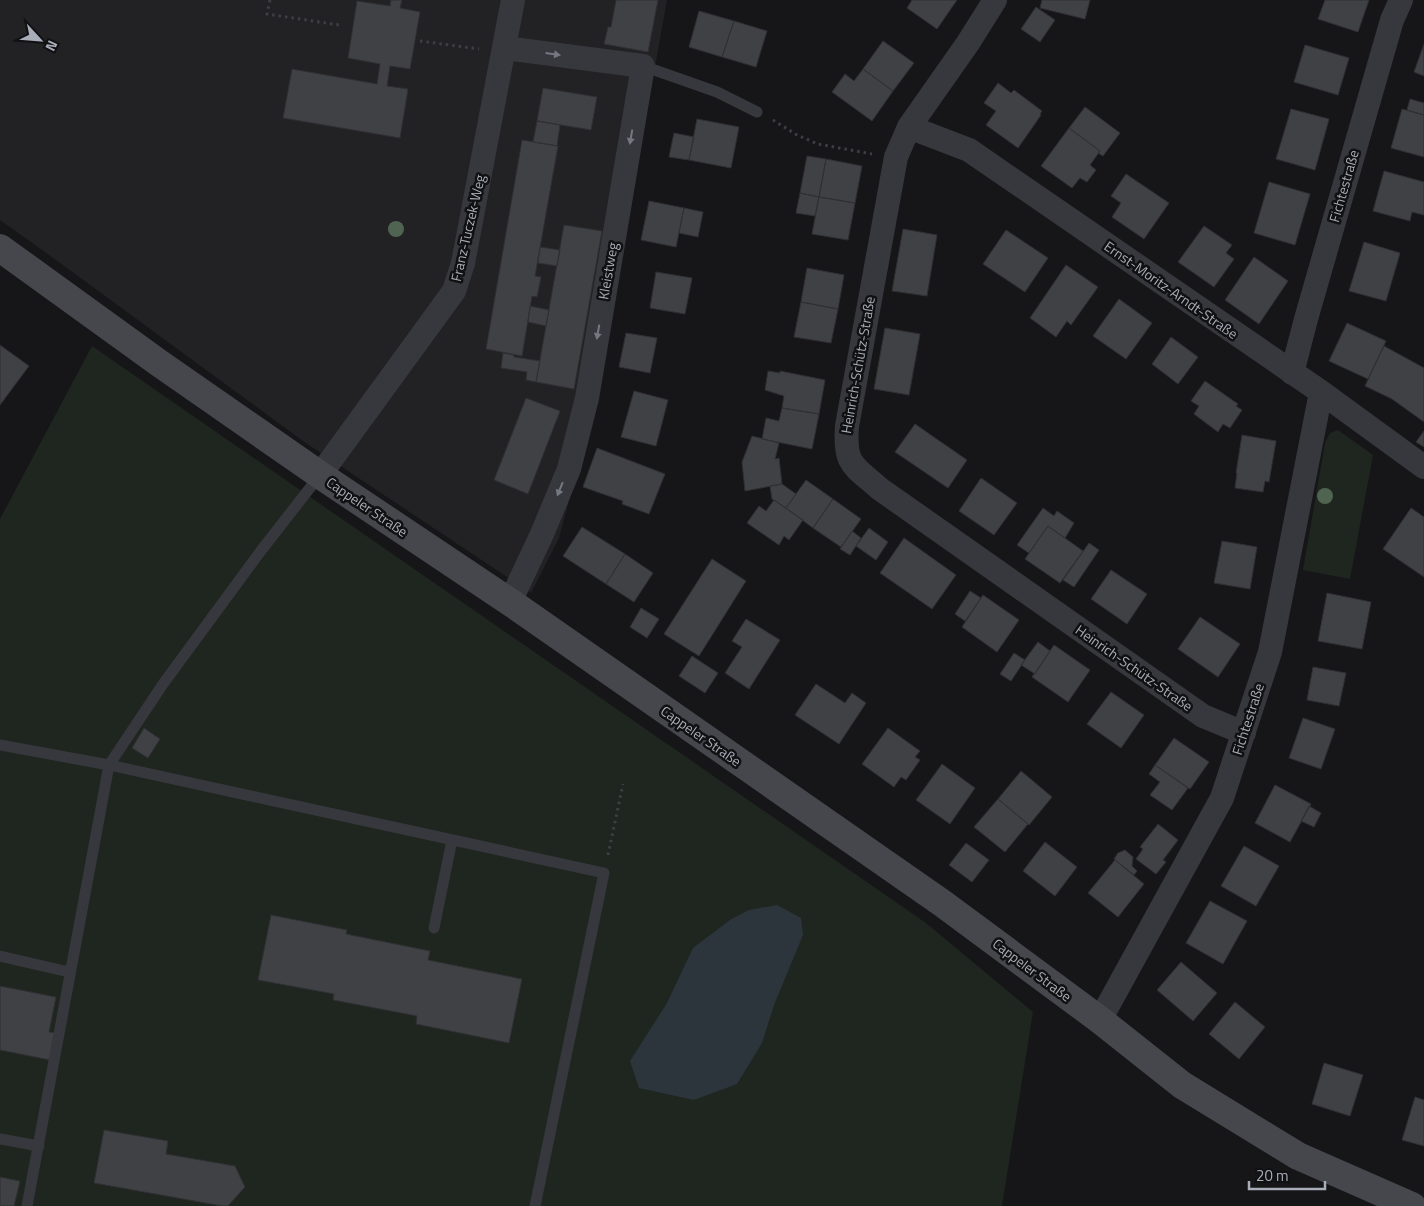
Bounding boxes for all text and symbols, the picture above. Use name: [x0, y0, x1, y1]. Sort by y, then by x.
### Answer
north arrow: [15, 15, 65, 65]
text: N: [41, 37, 64, 55]
one-way arrow: [545, 50, 561, 58]
one-way arrow: [627, 129, 635, 145]
street label: Fichtestraße: [1323, 147, 1364, 225]
street label: Franz-Tuczek-Weg: [445, 172, 490, 283]
street label: Ernst-Moritz-Arndt-Straße: [1100, 235, 1242, 344]
street label: Kleistweg: [592, 241, 623, 301]
street label: Heinrich-Schütz-Straße: [835, 295, 880, 435]
one-way arrow: [594, 324, 602, 340]
street label: Cappeler Straße: [322, 472, 412, 542]
one-way arrow: [556, 482, 564, 496]
street label: Heinrich-Schütz-Straße: [1071, 619, 1197, 716]
street label: Fichtestraße: [1226, 680, 1269, 757]
street label: Cappeler Straße: [657, 700, 746, 771]
street label: Cappeler Straße: [988, 933, 1076, 1006]
scale bar: [1249, 1158, 1325, 1190]
text: 20 m: [1256, 1164, 1289, 1187]

